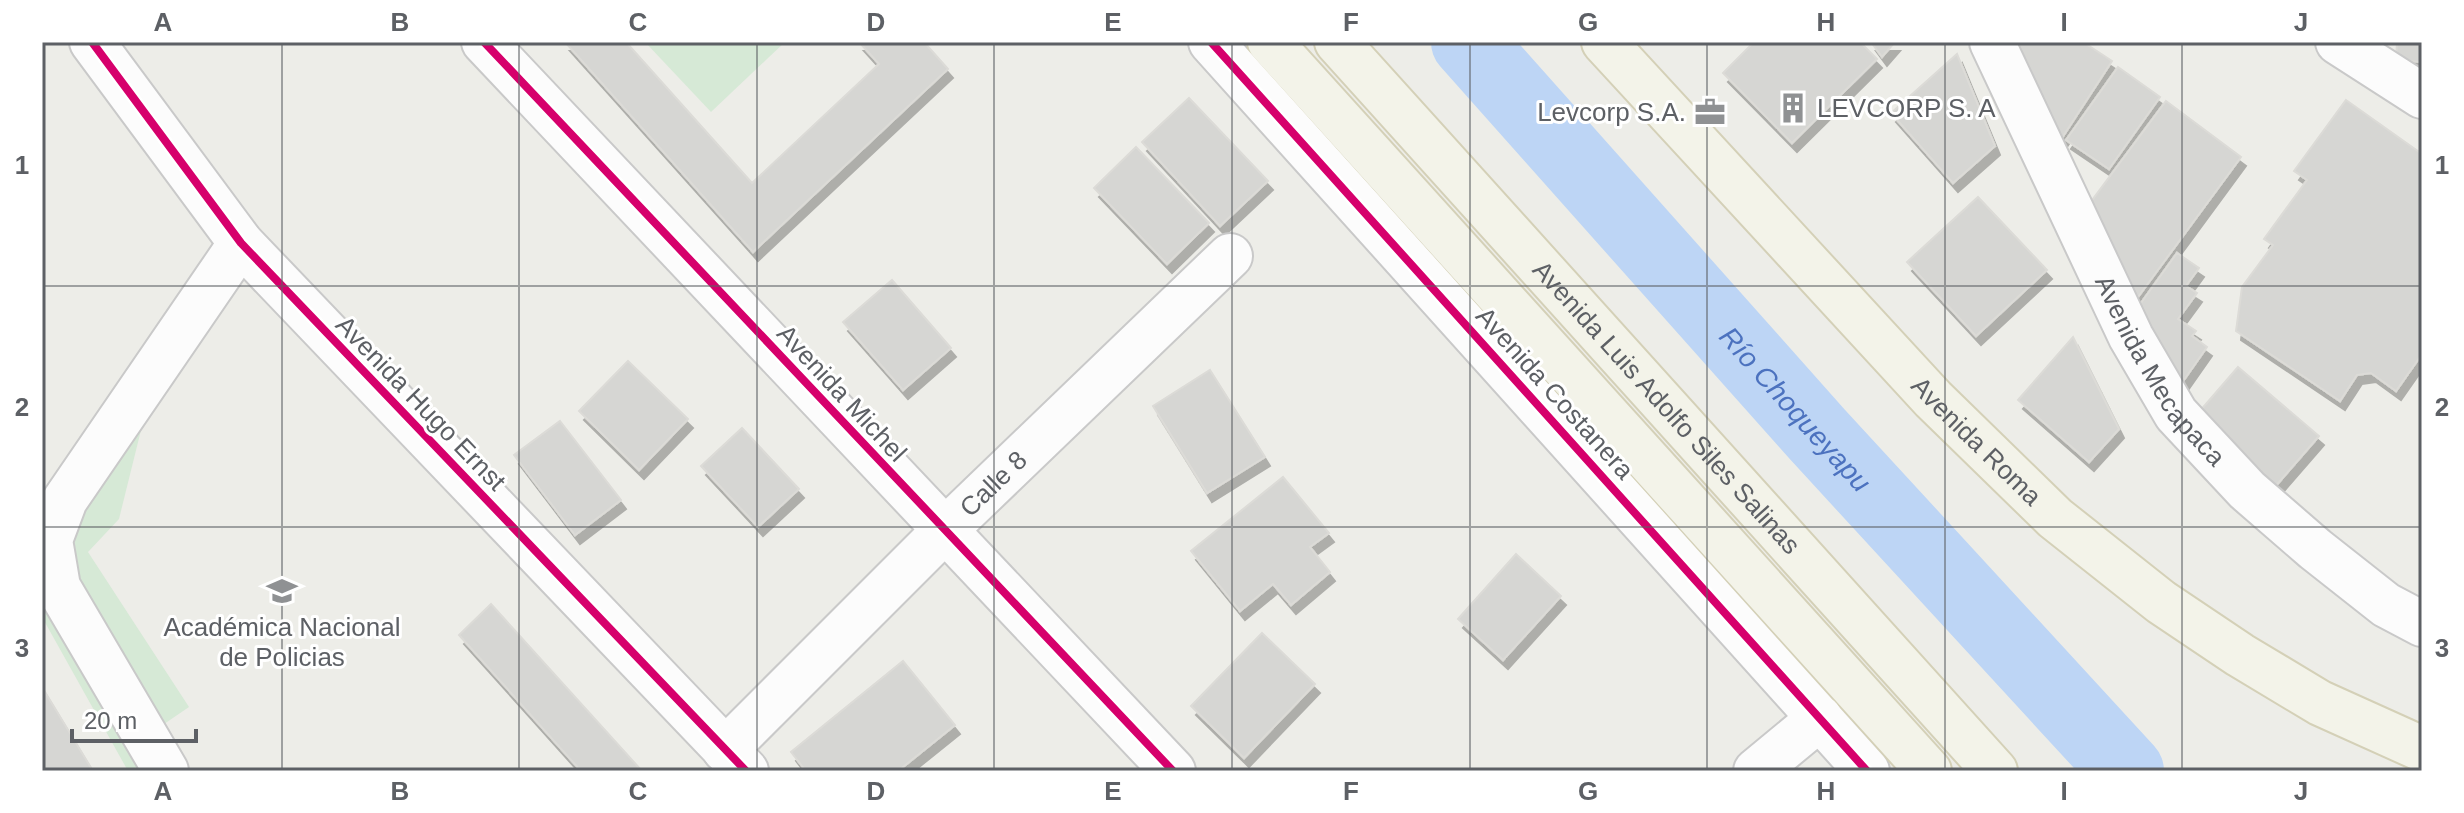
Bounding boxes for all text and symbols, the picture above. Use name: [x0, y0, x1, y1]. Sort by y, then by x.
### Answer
text: A: [154, 7, 173, 37]
text: B: [391, 7, 409, 37]
text: C: [629, 7, 648, 37]
text: D: [867, 7, 885, 37]
text: E: [1104, 7, 1122, 37]
text: F: [1343, 7, 1359, 37]
text: G: [1578, 7, 1598, 37]
text: H: [1817, 7, 1835, 37]
text: I: [2060, 7, 2068, 37]
text: J: [2294, 7, 2308, 37]
building icon: LEVCORP S. A: [1776, 91, 1810, 125]
place label: LEVCORP S. A: [1817, 93, 1996, 123]
office icon: Levcorp S.A.: [1693, 95, 1727, 129]
place label: Levcorp S.A.: [1537, 97, 1686, 127]
text: 1: [15, 150, 29, 180]
text: 1: [2435, 150, 2449, 180]
street label: Avenida Luis Adolfo Siles Salinas: [1527, 255, 1807, 560]
street label: Avenida Mecapaca: [2089, 270, 2232, 472]
street label: Avenida Costanera: [1470, 301, 1640, 485]
street label: Avenida Hugo Ernst: [330, 310, 512, 497]
street label: Avenida Michel: [771, 318, 913, 468]
water label: Río Choqueyapu: [1714, 321, 1878, 498]
street label: Avenida Roma: [1905, 371, 2048, 512]
text: 2: [15, 392, 29, 422]
text: 2: [2435, 392, 2449, 422]
street label: Calle 8: [954, 445, 1033, 523]
school or university icon: Académica Nacional de Policias: [265, 574, 299, 608]
place label: Académica Nacional de Policias: [163, 612, 401, 672]
text: 3: [15, 633, 29, 663]
text: 3: [2435, 633, 2449, 663]
scale bar: [72, 693, 196, 743]
text: 20 m: [84, 707, 137, 734]
text: A: [154, 776, 173, 806]
text: B: [391, 776, 409, 806]
text: C: [629, 776, 648, 806]
text: D: [867, 776, 885, 806]
text: E: [1104, 776, 1122, 806]
text: F: [1343, 776, 1359, 806]
text: G: [1578, 776, 1598, 806]
text: H: [1817, 776, 1835, 806]
text: I: [2060, 776, 2068, 806]
text: J: [2294, 776, 2308, 806]

